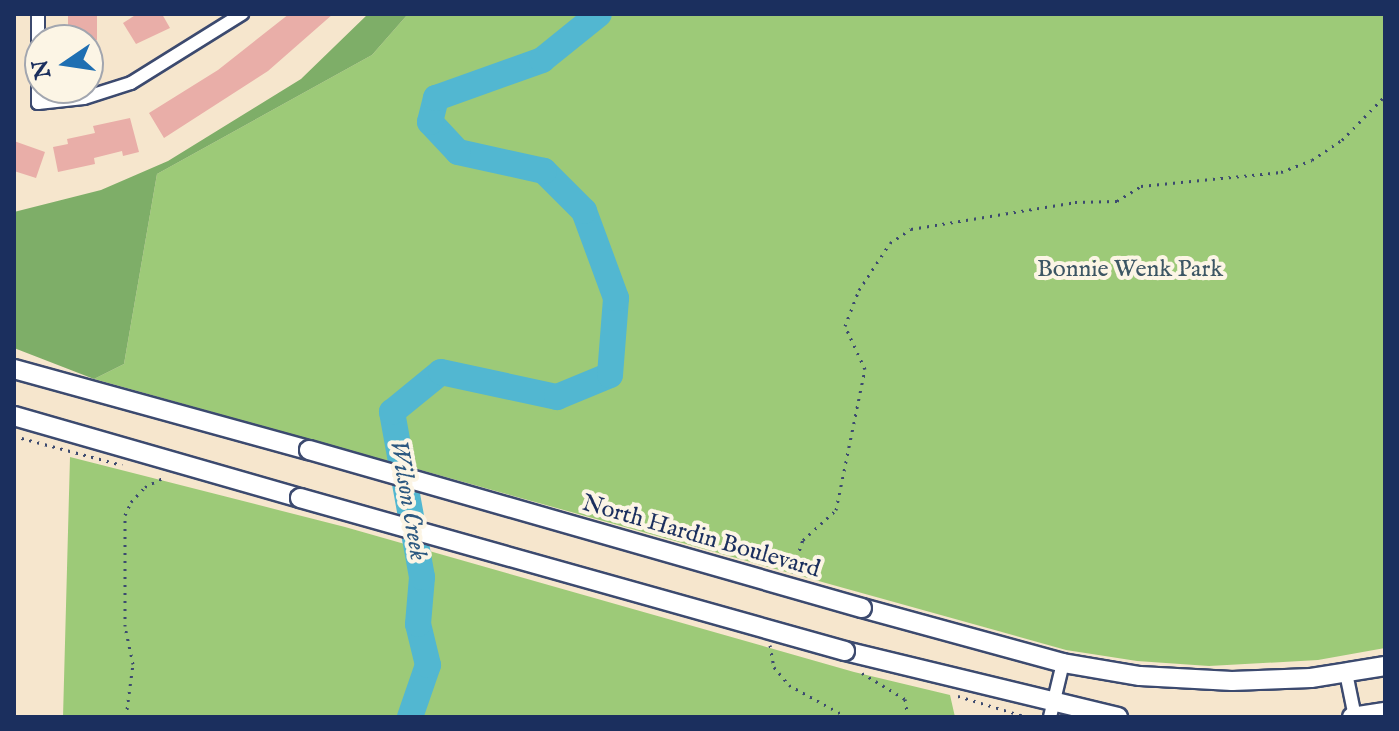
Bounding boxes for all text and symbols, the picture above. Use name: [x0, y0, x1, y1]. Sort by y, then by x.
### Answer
north arrow: [24, 24, 104, 104]
text: N: [27, 57, 58, 81]
park label: Bonnie Wenk Park: [1037, 256, 1223, 284]
water label: Wilson Creek: [382, 437, 434, 563]
street label: North Hardin Boulevard: [579, 489, 823, 585]

